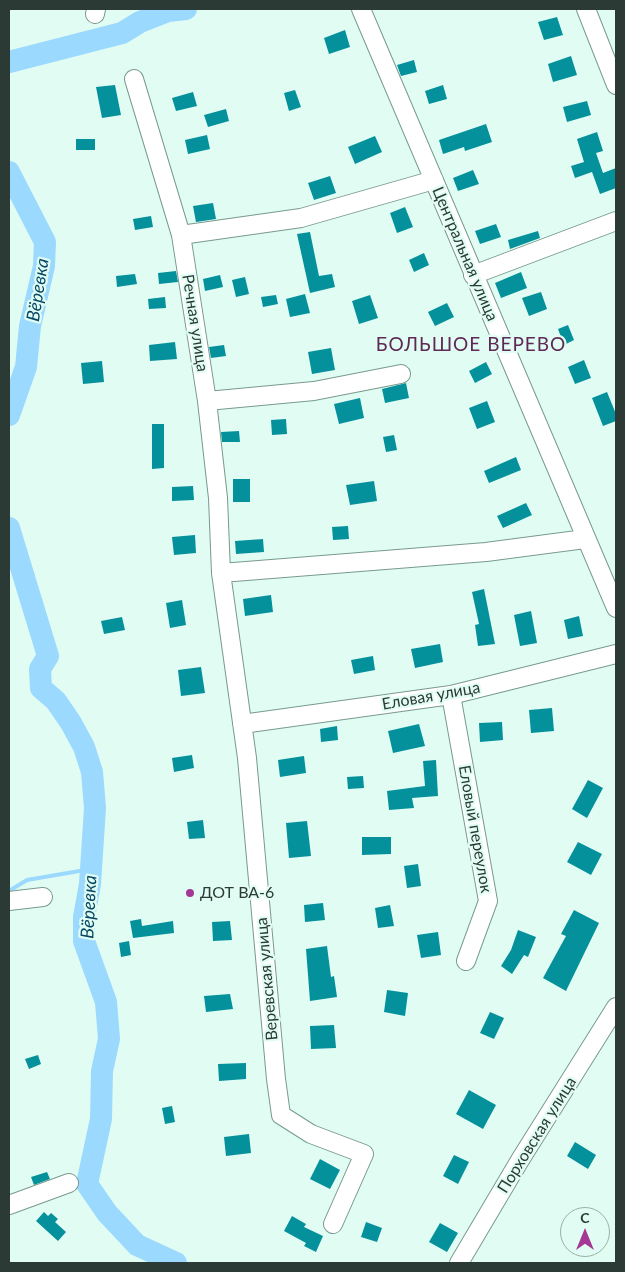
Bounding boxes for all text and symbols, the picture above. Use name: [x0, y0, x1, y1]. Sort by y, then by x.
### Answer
street label: Центральная улица: [428, 184, 502, 324]
water label: Вёревка: [22, 257, 54, 323]
street label: Речная улица: [178, 273, 212, 373]
district label: БОЛЬШОЕ ВЕРЕВО: [374, 334, 568, 356]
street label: Еловая улица: [380, 678, 482, 714]
street label: Еловый переулок: [454, 764, 496, 894]
water label: Вёревка: [77, 875, 101, 939]
place label: ДОТ ВА-6: [200, 883, 274, 903]
marker: ДОТ ВА-6: [184, 887, 196, 899]
street label: Веревская улица: [252, 917, 282, 1041]
street label: Порховская улица: [494, 1073, 580, 1197]
north arrow: [560, 1207, 610, 1257]
text: С: [580, 1209, 590, 1226]

